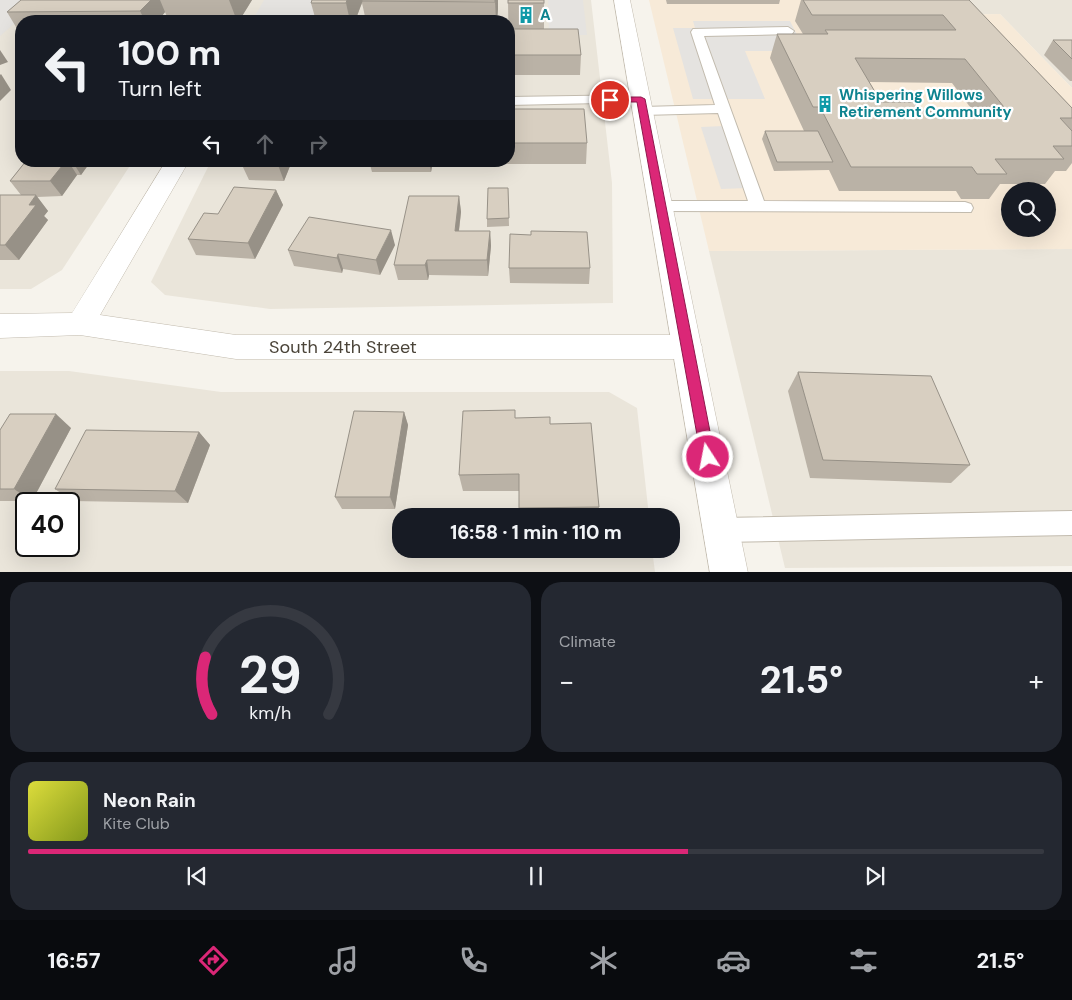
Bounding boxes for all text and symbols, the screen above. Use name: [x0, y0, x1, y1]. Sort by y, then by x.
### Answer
building icon: A: [516, 5, 536, 25]
place label: A: [540, 5, 551, 25]
text: 100 m: [118, 30, 221, 76]
icon: left: [35, 35, 100, 100]
text: Turn left: [118, 74, 202, 103]
pin: [589, 79, 631, 121]
place label: Whispering Willows Retirement Community: [839, 85, 1012, 122]
icon: arrive: [596, 86, 624, 114]
building icon: Whispering Willows Retirement Community: [815, 94, 835, 114]
icon: left: [198, 130, 226, 158]
icon: ahead: [251, 130, 279, 158]
icon: right: [304, 130, 332, 158]
map controls: [1001, 182, 1056, 237]
button: search: [1001, 182, 1056, 237]
street label: South 24th Street: [269, 335, 417, 359]
position arrow: [681, 430, 733, 482]
speed limit sign: 40: [15, 492, 80, 557]
text: 16:58 · 1 min · 110 m: [450, 520, 622, 545]
text: Climate: [559, 631, 616, 652]
text: 29: [239, 641, 302, 709]
text: 21.5°: [760, 655, 843, 705]
text: −: [559, 663, 574, 700]
text: +: [1029, 663, 1044, 700]
text: km/h: [249, 701, 292, 725]
text: Neon Rain: [103, 788, 196, 813]
text: Kite Club: [103, 813, 170, 834]
icon: previous: [183, 862, 211, 890]
icon: pause: [522, 862, 550, 890]
icon: next: [861, 862, 889, 890]
icon: directions: [196, 943, 231, 978]
icon: music: [326, 943, 361, 978]
icon: phone: [456, 943, 491, 978]
icon: climate: [586, 943, 621, 978]
icon: car: [716, 943, 751, 978]
icon: filters: [846, 943, 881, 978]
text: 16:57: [48, 946, 100, 975]
text: 21.5°: [976, 946, 1024, 975]

